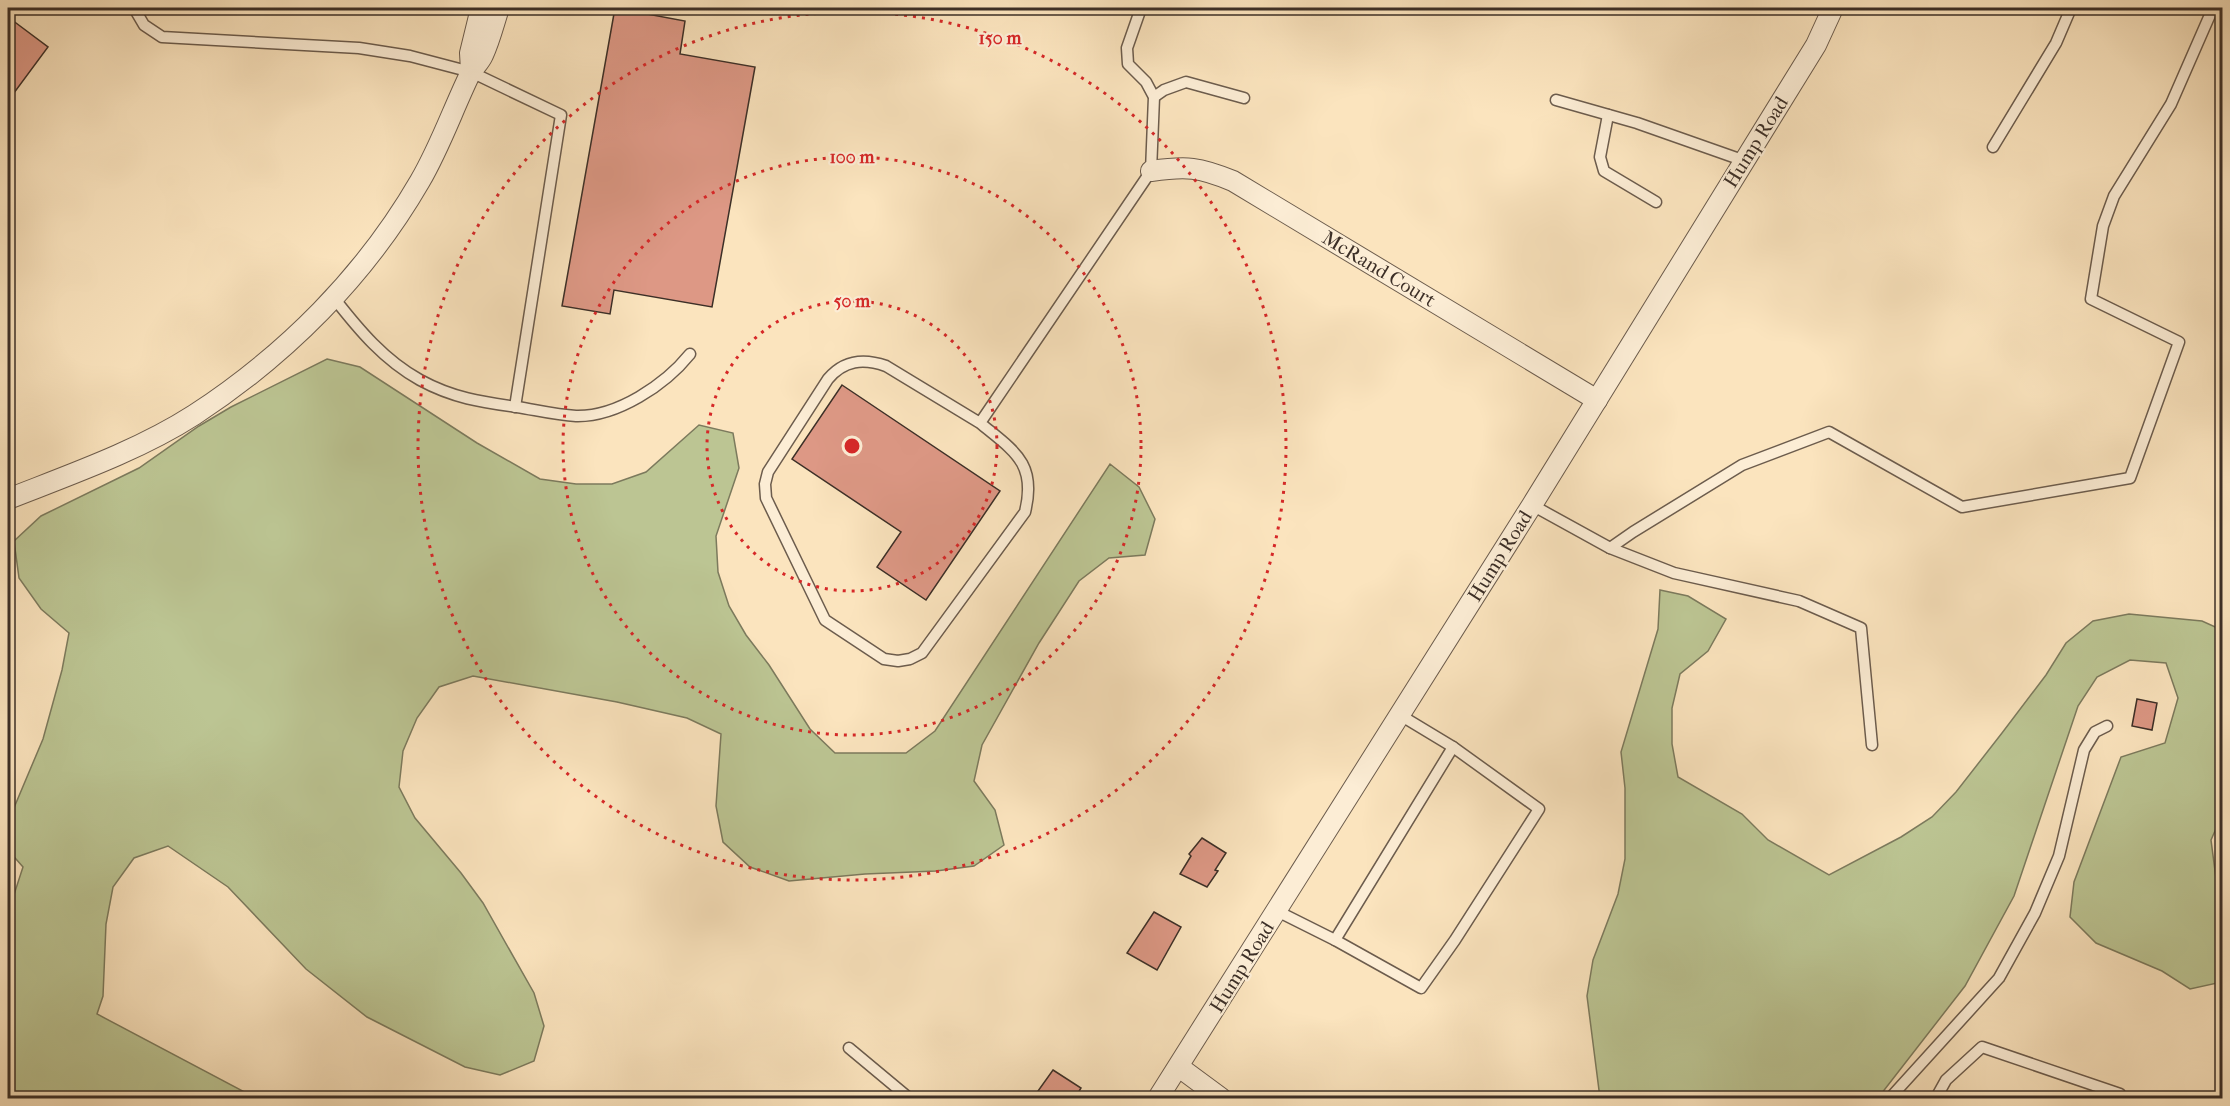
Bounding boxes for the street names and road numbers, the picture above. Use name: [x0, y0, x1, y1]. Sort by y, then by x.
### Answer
street label: Hump Road: [1719, 91, 1794, 192]
street label: McRand Court: [1318, 226, 1440, 312]
street label: Hump Road: [1463, 505, 1538, 606]
street label: Hump Road: [1205, 916, 1280, 1017]

